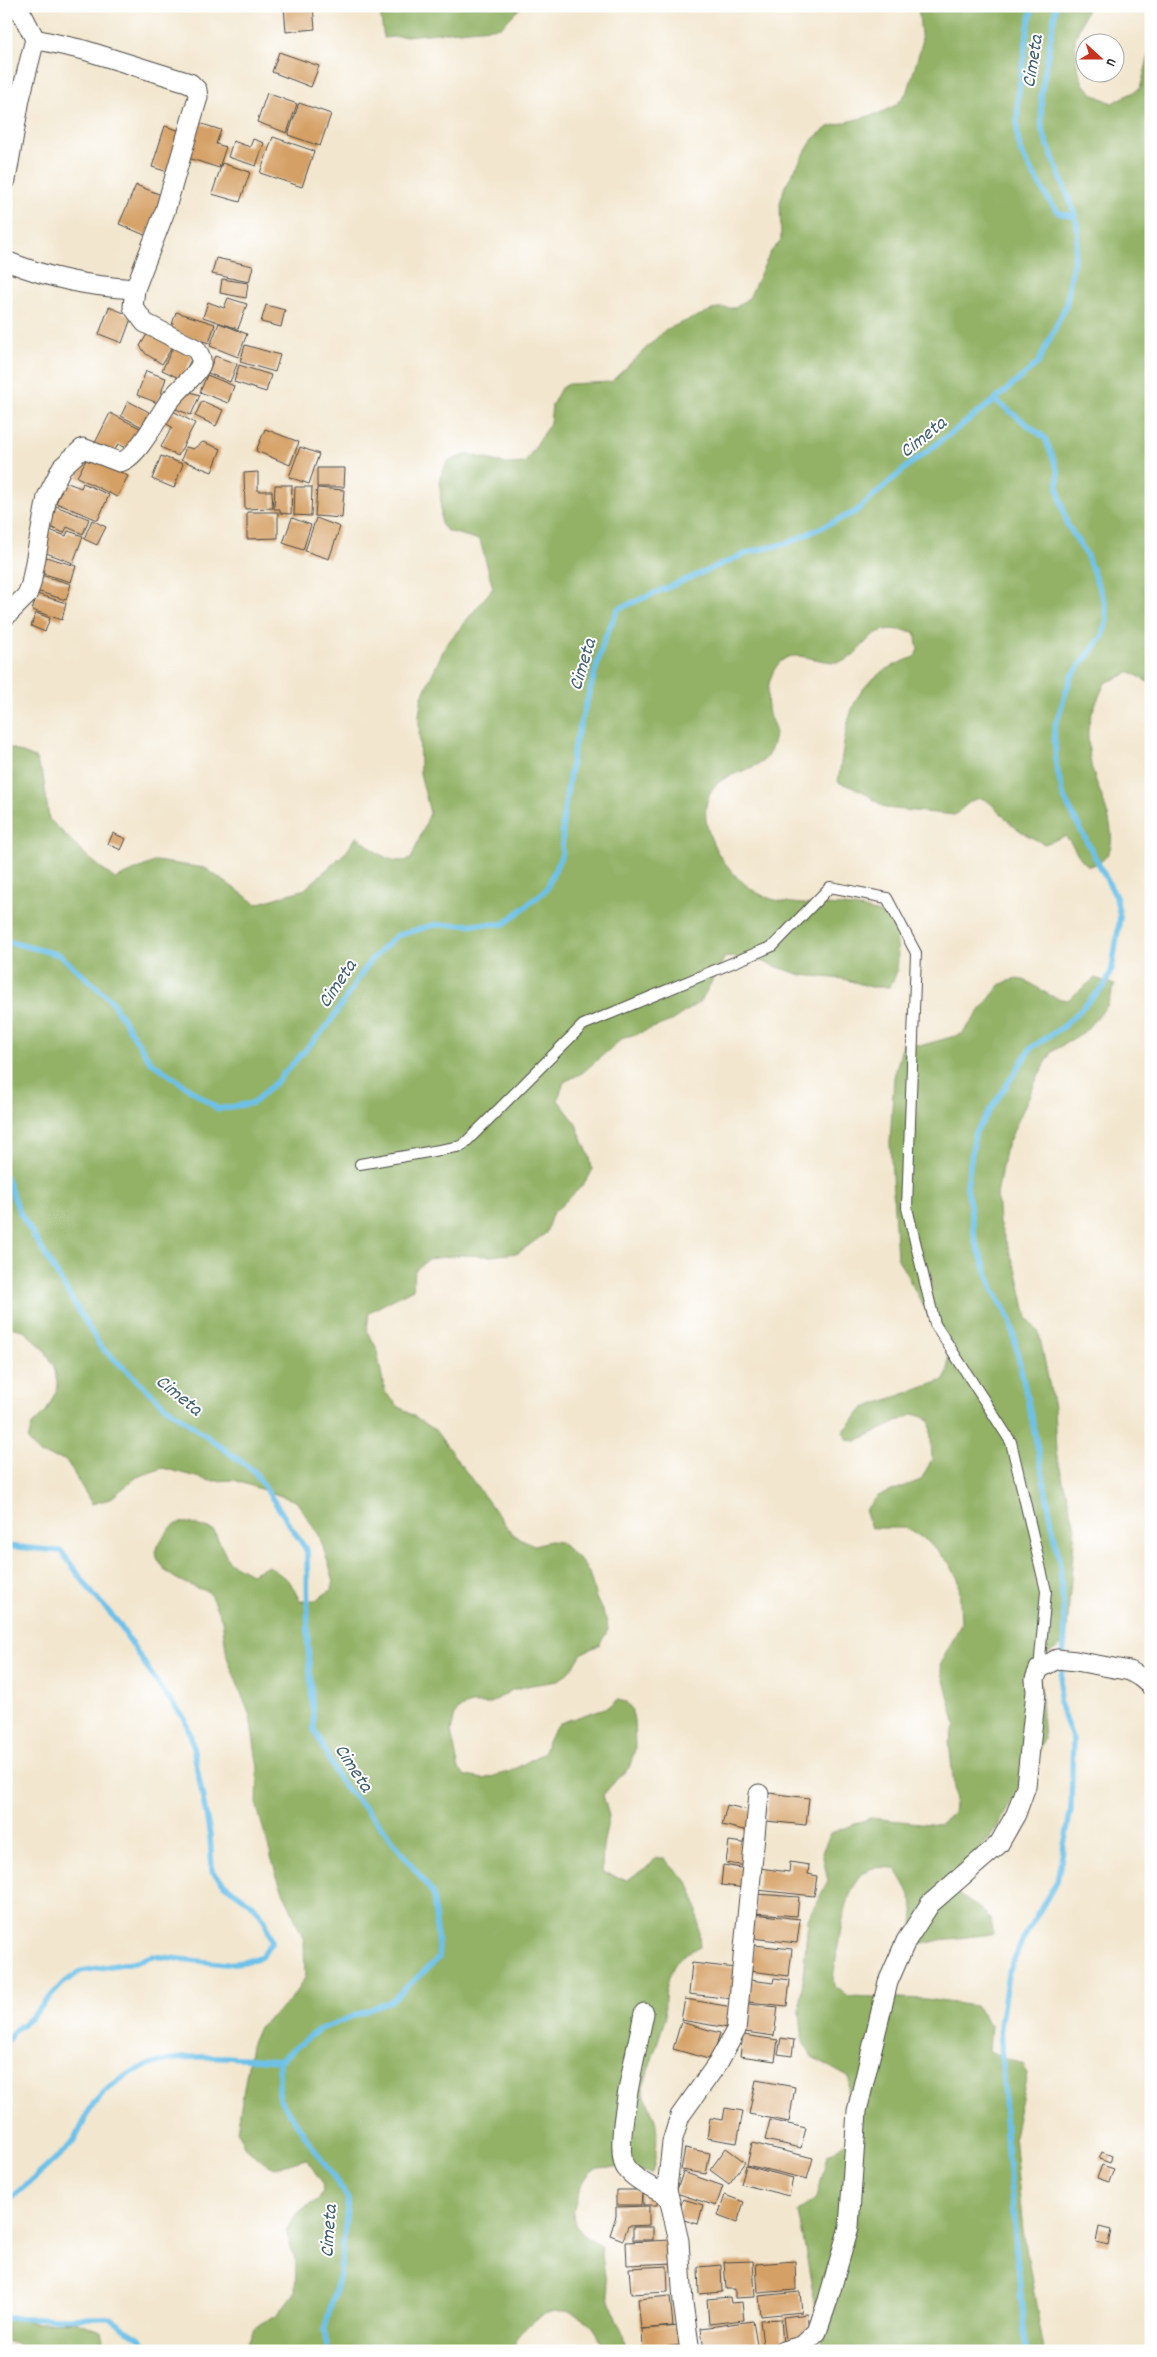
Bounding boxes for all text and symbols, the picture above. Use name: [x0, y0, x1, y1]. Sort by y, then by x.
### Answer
water label: Cimeta: [1016, 32, 1052, 90]
north arrow: [1074, 32, 1124, 82]
text: U: [1100, 55, 1121, 69]
water label: Cimeta: [895, 410, 954, 466]
water label: Cimeta: [563, 634, 605, 694]
water label: Cimeta: [312, 954, 366, 1014]
water label: Cimeta: [149, 1369, 209, 1425]
water label: Cimeta: [326, 1739, 379, 1800]
water label: Cimeta: [314, 2202, 346, 2259]

